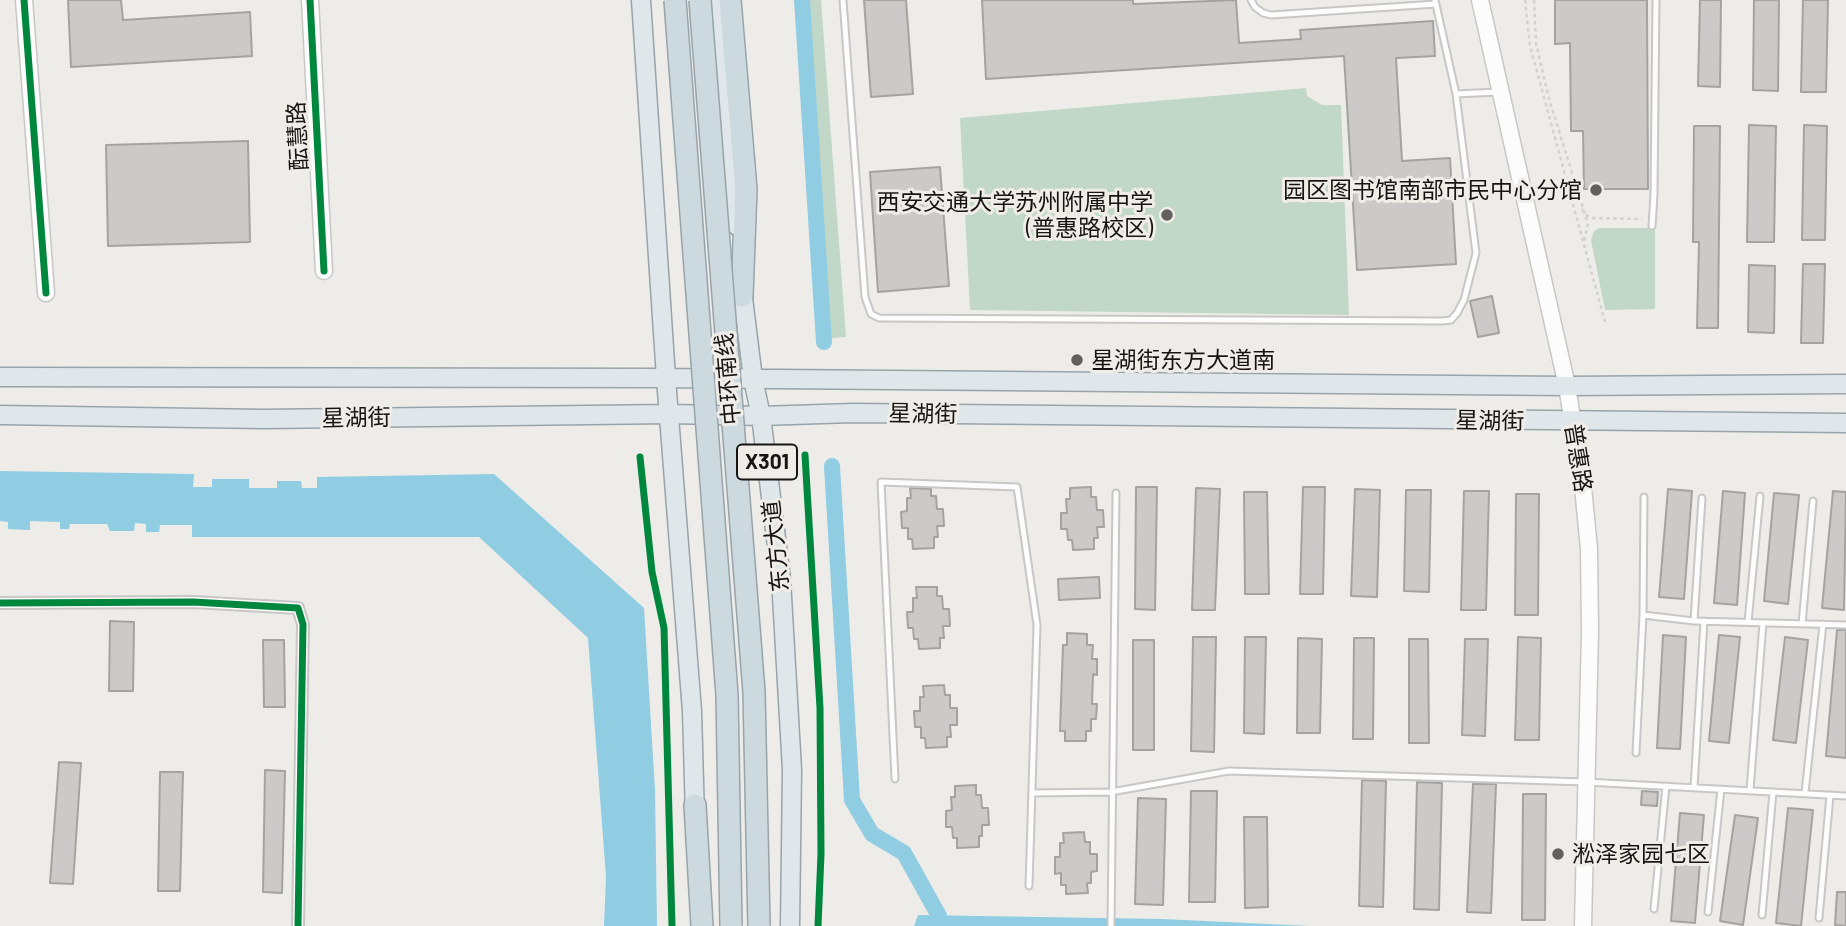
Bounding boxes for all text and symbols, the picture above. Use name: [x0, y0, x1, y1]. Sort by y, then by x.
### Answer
street label: 酝慧路: [282, 101, 314, 171]
place label: 园区图书馆南部市民中心分馆: [1283, 176, 1582, 204]
marker: 园区图书馆南部市民中心分馆: [1588, 182, 1604, 198]
place label: 西安交通大学苏州附属中学 (普惠路校区): [877, 188, 1153, 242]
marker: 西安交通大学苏州附属中学 (普惠路校区): [1159, 207, 1175, 223]
street label: 中环南线: [710, 332, 746, 426]
place label: 星湖街东方大道南: [1091, 346, 1275, 374]
marker: 星湖街东方大道南: [1069, 352, 1085, 368]
street label: 星湖街: [888, 400, 958, 428]
street label: 星湖街: [321, 404, 391, 432]
street label: 星湖街: [1455, 407, 1525, 435]
street label: 普惠路: [1559, 422, 1597, 494]
road number: X301: [737, 444, 797, 480]
street label: 东方大道: [757, 499, 795, 593]
place label: 淞泽家园七区: [1572, 840, 1710, 868]
marker: 淞泽家园七区: [1550, 846, 1566, 862]

